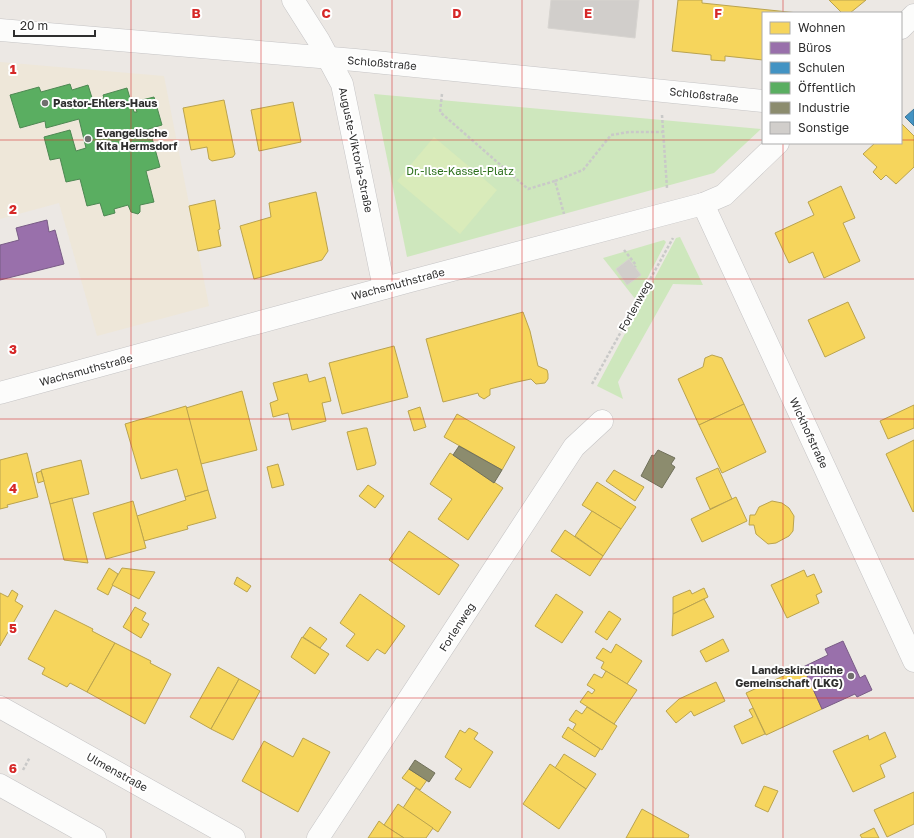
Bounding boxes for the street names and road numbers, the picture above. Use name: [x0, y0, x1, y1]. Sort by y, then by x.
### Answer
street label: Schloßstraße: [347, 53, 417, 72]
street label: Schloßstraße: [669, 84, 739, 105]
street label: Auguste-Viktoria-Straße: [337, 86, 376, 214]
street label: Wachsmuthstraße: [350, 265, 446, 302]
street label: Forlenweg: [615, 278, 654, 333]
street label: Wachsmuthstraße: [38, 351, 134, 388]
street label: Wickhofstraße: [787, 395, 831, 470]
street label: Forlenweg: [436, 600, 477, 654]
street label: Ulmenstraße: [84, 749, 150, 794]

